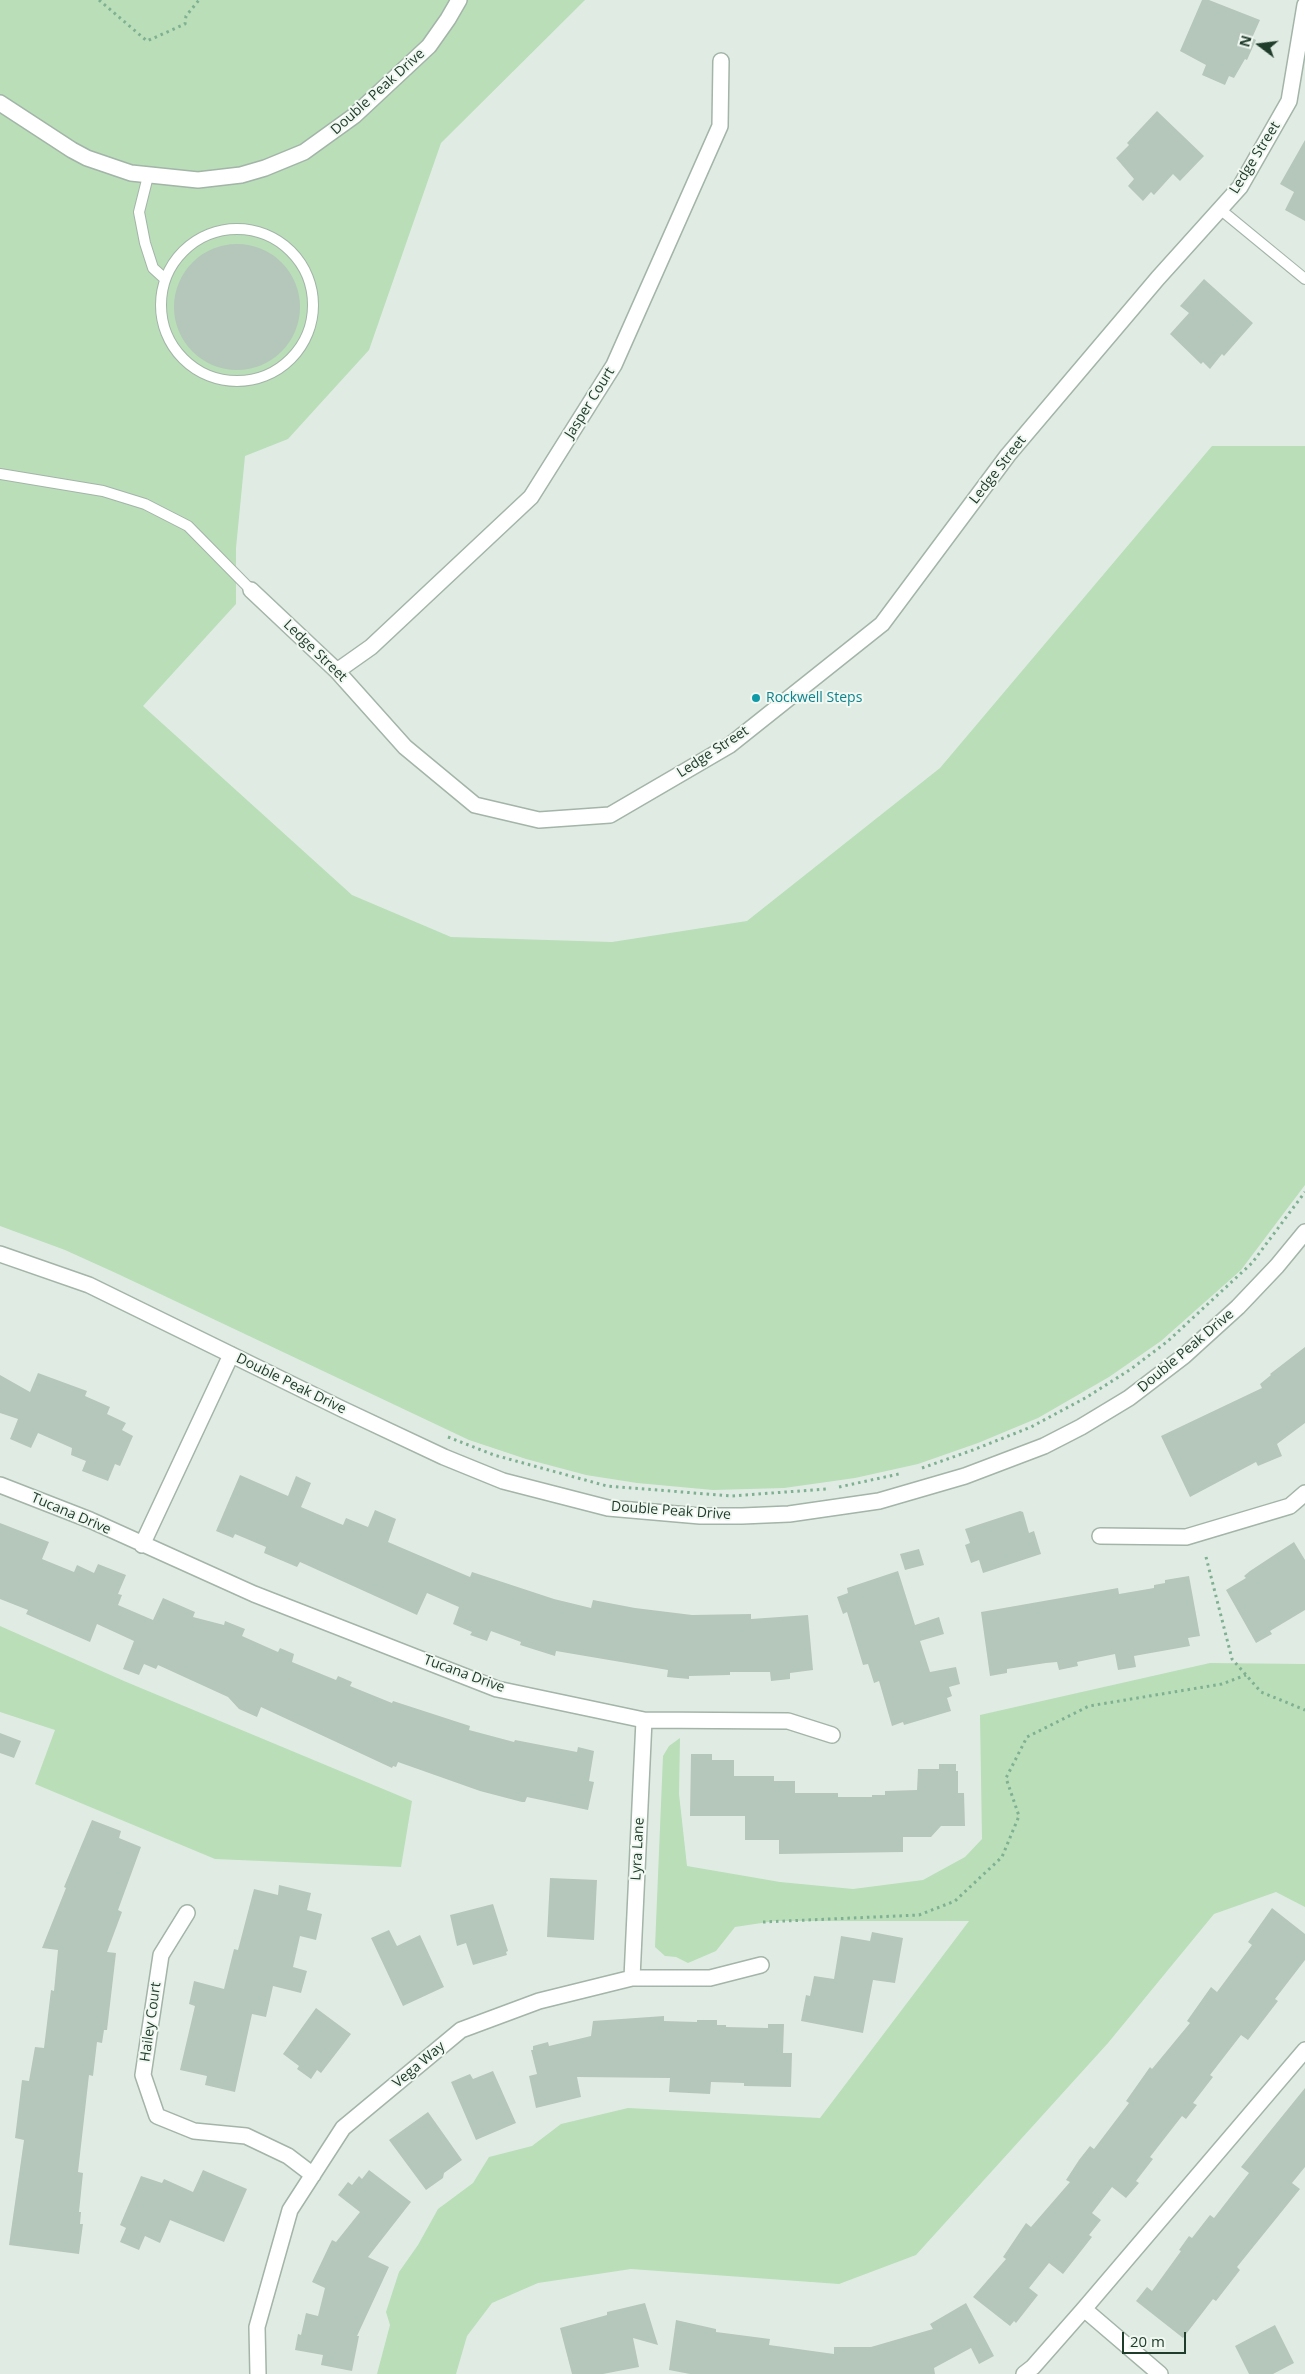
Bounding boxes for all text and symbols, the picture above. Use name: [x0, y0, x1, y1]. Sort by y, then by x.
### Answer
north arrow: [1235, 20, 1285, 70]
text: N: [1234, 33, 1256, 49]
street label: Double Peak Drive: [328, 46, 428, 138]
street label: Ledge Street: [1226, 119, 1284, 197]
street label: Jasper Court: [562, 364, 618, 442]
street label: Ledge Street: [966, 433, 1030, 507]
street label: Ledge Street: [280, 616, 350, 686]
place label: Rockwell Steps: [766, 690, 862, 706]
marker: Rockwell Steps: [750, 692, 762, 704]
street label: Ledge Street: [674, 723, 752, 781]
street label: Double Peak Drive: [1135, 1306, 1237, 1396]
street label: Double Peak Drive: [233, 1350, 349, 1418]
street label: Tucana Drive: [29, 1490, 113, 1538]
street label: Double Peak Drive: [611, 1498, 731, 1524]
street label: Tucana Drive: [421, 1652, 507, 1696]
street label: Lyra Lane: [628, 1817, 648, 1881]
street label: Hailey Court: [137, 1981, 165, 2063]
street label: Vega Way: [389, 2038, 449, 2092]
scale bar: [1125, 2322, 1189, 2354]
text: 20 m: [1130, 2331, 1165, 2351]

